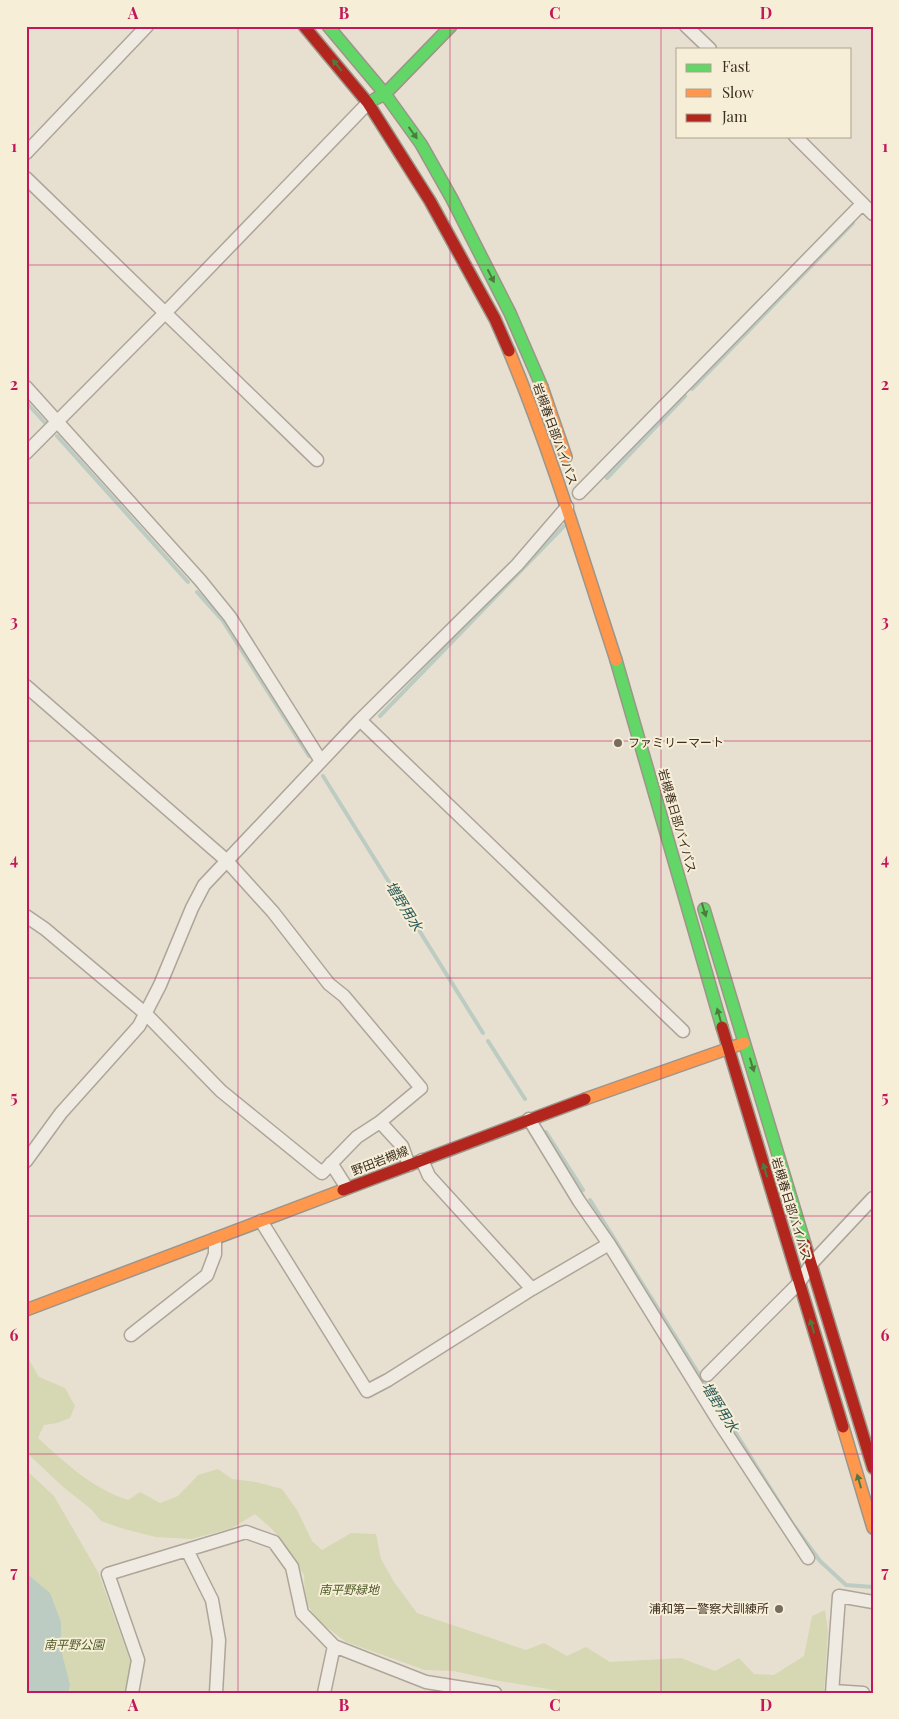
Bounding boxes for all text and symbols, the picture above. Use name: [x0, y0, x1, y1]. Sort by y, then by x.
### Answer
text: A: [127, 2, 139, 23]
text: B: [339, 2, 350, 23]
text: C: [549, 2, 561, 23]
text: D: [760, 2, 772, 23]
legend: [676, 48, 852, 138]
text: Fast: [722, 56, 751, 76]
one-way arrow: [331, 59, 342, 72]
text: Slow: [722, 82, 754, 102]
text: Jam: [721, 106, 748, 126]
one-way arrow: [408, 126, 418, 140]
text: 1: [11, 135, 17, 156]
text: 1: [882, 135, 888, 156]
one-way arrow: [487, 269, 495, 283]
text: 2: [10, 373, 18, 394]
text: 2: [881, 373, 889, 394]
street label: 岩槻春日部バイパス: [530, 380, 582, 487]
text: 3: [10, 610, 18, 631]
text: 3: [881, 610, 889, 631]
place label: ファミリーマート: [628, 734, 724, 750]
marker: ファミリーマート: [612, 737, 624, 749]
street label: 岩槻春日部バイパス: [655, 767, 701, 875]
text: 4: [10, 848, 18, 869]
text: 4: [881, 848, 889, 869]
water label: 増野用水: [382, 877, 428, 936]
one-way arrow: [701, 903, 709, 918]
one-way arrow: [714, 1007, 722, 1022]
one-way arrow: [748, 1058, 756, 1073]
text: 5: [10, 1086, 18, 1107]
text: 5: [881, 1086, 889, 1107]
street label: 野田岩槻線: [349, 1142, 411, 1178]
street label: 岩槻春日部バイパス: [769, 1155, 815, 1263]
one-way arrow: [761, 1163, 769, 1178]
one-way arrow: [808, 1318, 816, 1333]
text: 6: [10, 1324, 19, 1345]
text: 6: [881, 1324, 890, 1345]
water label: 増野用水: [698, 1378, 744, 1437]
one-way arrow: [855, 1474, 863, 1489]
text: 7: [10, 1561, 18, 1582]
text: 7: [881, 1561, 889, 1582]
park label: 南平野緑地: [319, 1581, 381, 1597]
place label: 浦和第一警察犬訓練所: [649, 1600, 769, 1616]
marker: 浦和第一警察犬訓練所: [773, 1603, 785, 1615]
park label: 南平野公園: [44, 1636, 106, 1652]
text: A: [127, 1694, 139, 1715]
text: B: [339, 1694, 350, 1715]
text: C: [549, 1694, 561, 1715]
text: D: [760, 1694, 772, 1715]

